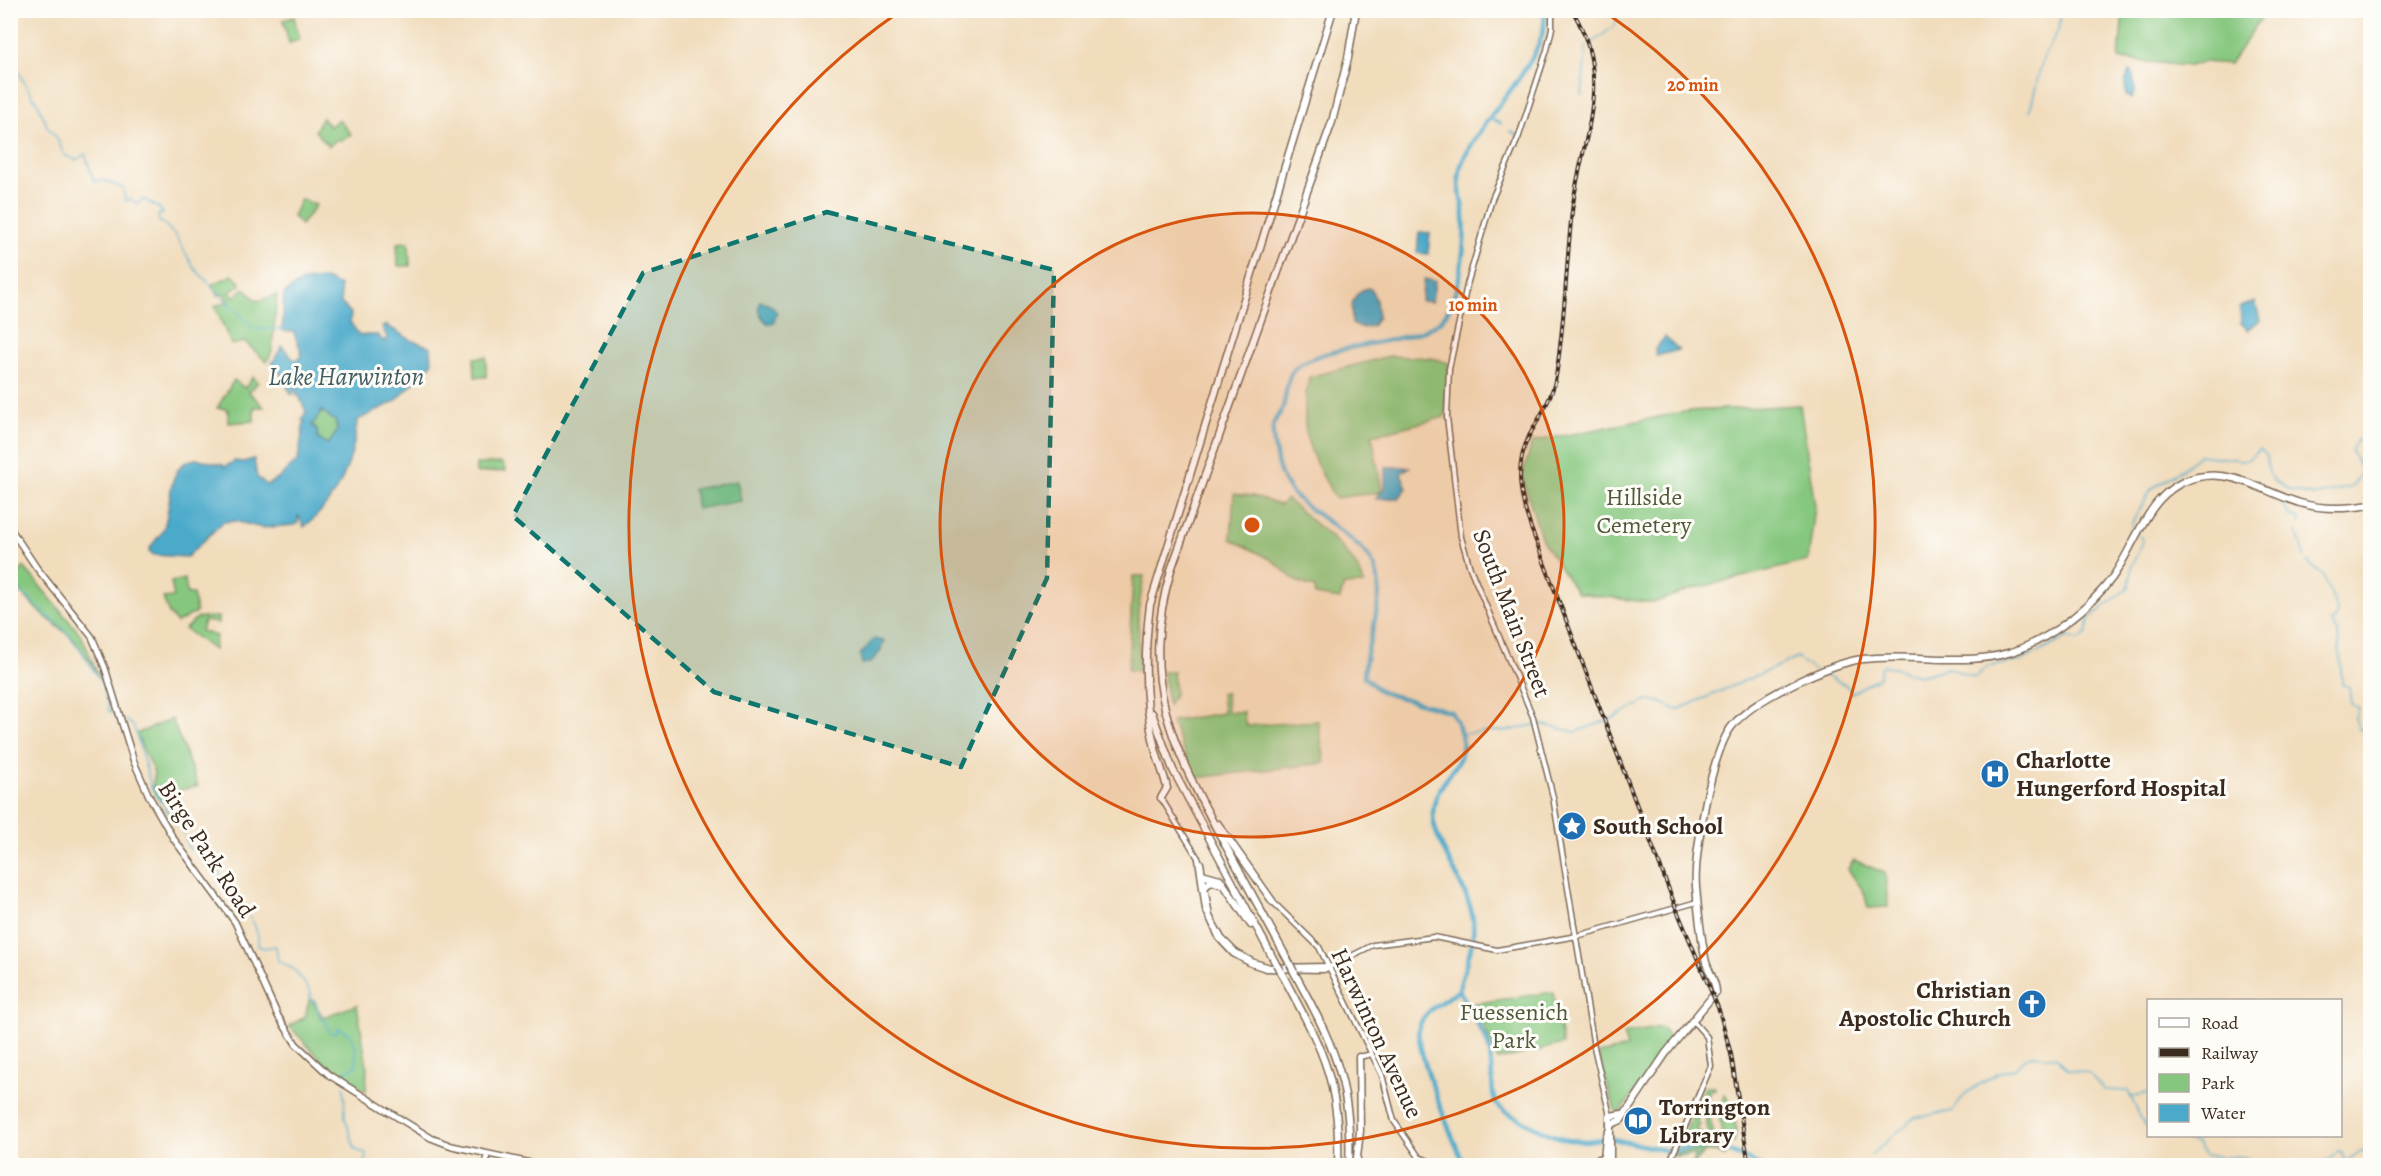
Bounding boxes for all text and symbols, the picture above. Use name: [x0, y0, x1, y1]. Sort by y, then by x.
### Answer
text: 20 min: [1667, 73, 1719, 97]
text: 10 min: [1448, 293, 1498, 317]
water label: Lake Harwinton: [268, 359, 424, 394]
park label: Hillside Cemetery: [1597, 481, 1692, 541]
centre of rings: [1242, 515, 1262, 535]
street label: South Main Street: [1465, 524, 1559, 702]
place label: Charlotte Hungerford Hospital: [2016, 744, 2226, 804]
hospital icon: Charlotte Hungerford Hospital: [1979, 758, 2011, 790]
street label: Birge Park Road: [151, 774, 263, 924]
place icon: South School: [1556, 810, 1588, 842]
place label: South School: [1593, 810, 1724, 842]
street label: Harwinton Avenue: [1324, 943, 1430, 1123]
place label: Christian Apostolic Church: [1838, 974, 2011, 1034]
church icon: Christian Apostolic Church: [2016, 988, 2048, 1020]
park label: Fuessenich Park: [1460, 996, 1569, 1056]
legend: [2147, 999, 2342, 1137]
text: Road: [2201, 1011, 2239, 1035]
text: Railway: [2201, 1041, 2259, 1065]
text: Park: [2201, 1071, 2235, 1095]
place label: Torrington Library: [1659, 1091, 1771, 1151]
text: Water: [2200, 1101, 2246, 1125]
library icon: Torrington Library: [1622, 1105, 1654, 1137]

